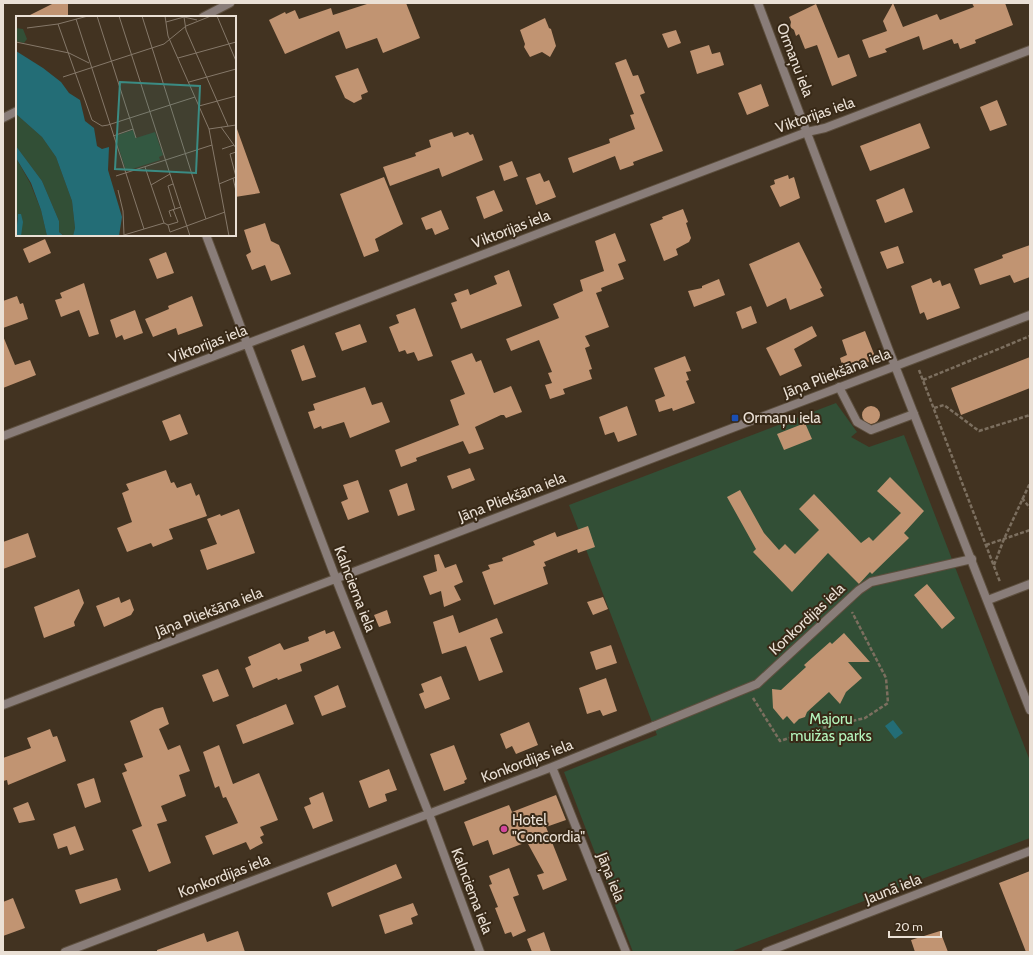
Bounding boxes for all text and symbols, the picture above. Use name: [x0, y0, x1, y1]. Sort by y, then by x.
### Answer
inset map: [16, 16, 236, 236]
street label: Ormaņu iela: [772, 20, 818, 101]
street label: Viktorijas iela: [773, 93, 858, 137]
street label: Viktorijas iela: [469, 206, 553, 252]
street label: Viktorijas iela: [166, 321, 250, 367]
street label: Jāņa Pliekšāna iela: [780, 344, 894, 403]
place label: Ormaņu iela: [743, 409, 822, 428]
marker: Ormaņu iela: [730, 413, 740, 423]
street label: Jāņa Pliekšāna iela: [455, 468, 569, 527]
street label: Kalnciema iela: [330, 543, 380, 635]
street label: Konkordijas iela: [765, 579, 849, 659]
street label: Jāņa Pliekšāna iela: [152, 583, 266, 642]
park label: Majoru muižas parks: [790, 710, 872, 745]
street label: Konkordijas iela: [479, 735, 576, 787]
place label: Hotel "Concordia": [512, 811, 585, 846]
marker: Hotel "Concordia": [499, 824, 509, 834]
street label: Kalnciema iela: [447, 845, 497, 937]
street label: Jāņa iela: [592, 849, 629, 905]
street label: Konkordijas iela: [176, 850, 273, 902]
street label: Jaunā iela: [861, 870, 925, 908]
scale bar: [889, 913, 941, 939]
text: 20 m: [895, 919, 923, 934]

